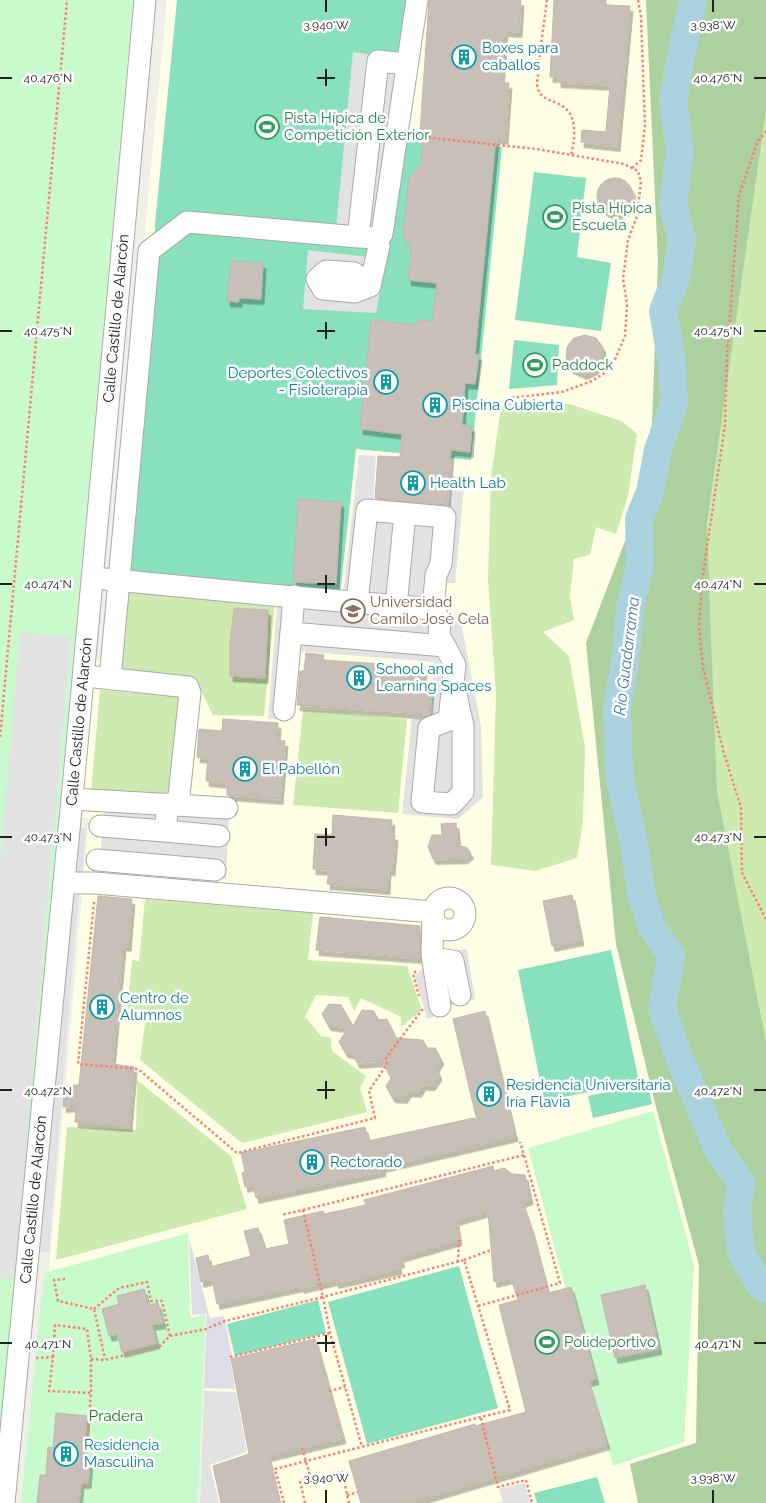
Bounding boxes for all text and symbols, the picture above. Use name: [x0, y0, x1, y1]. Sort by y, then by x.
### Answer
text: 3.940°W: [303, 18, 349, 32]
text: 3.938°W: [691, 18, 736, 32]
place label: Boxes para caballos: [482, 39, 559, 74]
building icon: Boxes para caballos: [451, 44, 477, 70]
text: 40.476°N: [24, 71, 72, 85]
text: 40.476°N: [694, 71, 742, 85]
place label: Pista Hípica de Competición Exterior: [284, 109, 430, 144]
sports icon: Pista Hípica de Competición Exterior: [254, 114, 280, 140]
place label: Pista Hípica Escuela: [572, 199, 652, 234]
sports icon: Pista Hípica Escuela: [542, 204, 568, 230]
street label: Calle Castillo de Alarcón: [99, 233, 133, 403]
text: 40.475°N: [24, 324, 72, 338]
text: 40.475°N: [694, 324, 742, 338]
sports icon: Paddock: [522, 352, 548, 378]
place label: Paddock: [552, 356, 613, 374]
place label: Deportes Colectivos - Fisioterapia: [228, 364, 368, 399]
building icon: Deportes Colectivos - Fisioterapia: [373, 369, 399, 395]
building icon: Piscina Cubierta: [422, 392, 448, 418]
place label: Piscina Cubierta: [452, 396, 563, 414]
building icon: Health Lab: [400, 470, 426, 496]
place label: Health Lab: [430, 474, 506, 492]
text: 40.474°N: [24, 577, 72, 591]
text: 40.474°N: [694, 577, 742, 591]
place label: Universidad Camilo José Cela: [370, 593, 489, 628]
water label: Río Guadarrama: [610, 595, 643, 716]
school or university icon: Universidad Camilo José Cela: [340, 598, 366, 624]
street label: Calle Castillo de Alarcón: [62, 637, 96, 807]
place label: School and Learning Spaces: [376, 660, 491, 695]
building icon: School and Learning Spaces: [346, 665, 372, 691]
building icon: El Pabellón: [232, 756, 258, 782]
place label: El Pabellón: [262, 760, 340, 778]
text: 40.473°N: [24, 830, 72, 844]
text: 40.473°N: [694, 830, 742, 844]
place label: Centro de Alumnos: [120, 989, 189, 1024]
building icon: Centro de Alumnos: [89, 994, 115, 1020]
place label: Residencia Universitaria Iría Flavia: [506, 1076, 671, 1111]
building icon: Residencia Universitaria Iría Flavia: [476, 1081, 502, 1107]
text: 40.472°N: [24, 1084, 72, 1098]
text: 40.472°N: [694, 1084, 742, 1098]
street label: Calle Castillo de Alarcón: [16, 1114, 50, 1284]
building icon: Rectorado: [299, 1149, 325, 1175]
place label: Rectorado: [330, 1153, 402, 1171]
sports icon: Polideportivo: [534, 1329, 560, 1355]
place label: Polideportivo: [564, 1333, 656, 1351]
text: 40.471°N: [25, 1337, 71, 1351]
text: 40.471°N: [695, 1337, 741, 1351]
park label: Pradera: [89, 1407, 143, 1425]
place label: Residencia Masculina: [84, 1436, 159, 1471]
building icon: Residencia Masculina: [53, 1441, 79, 1467]
text: 3.940°W: [303, 1471, 349, 1485]
text: 3.938°W: [691, 1471, 736, 1485]

